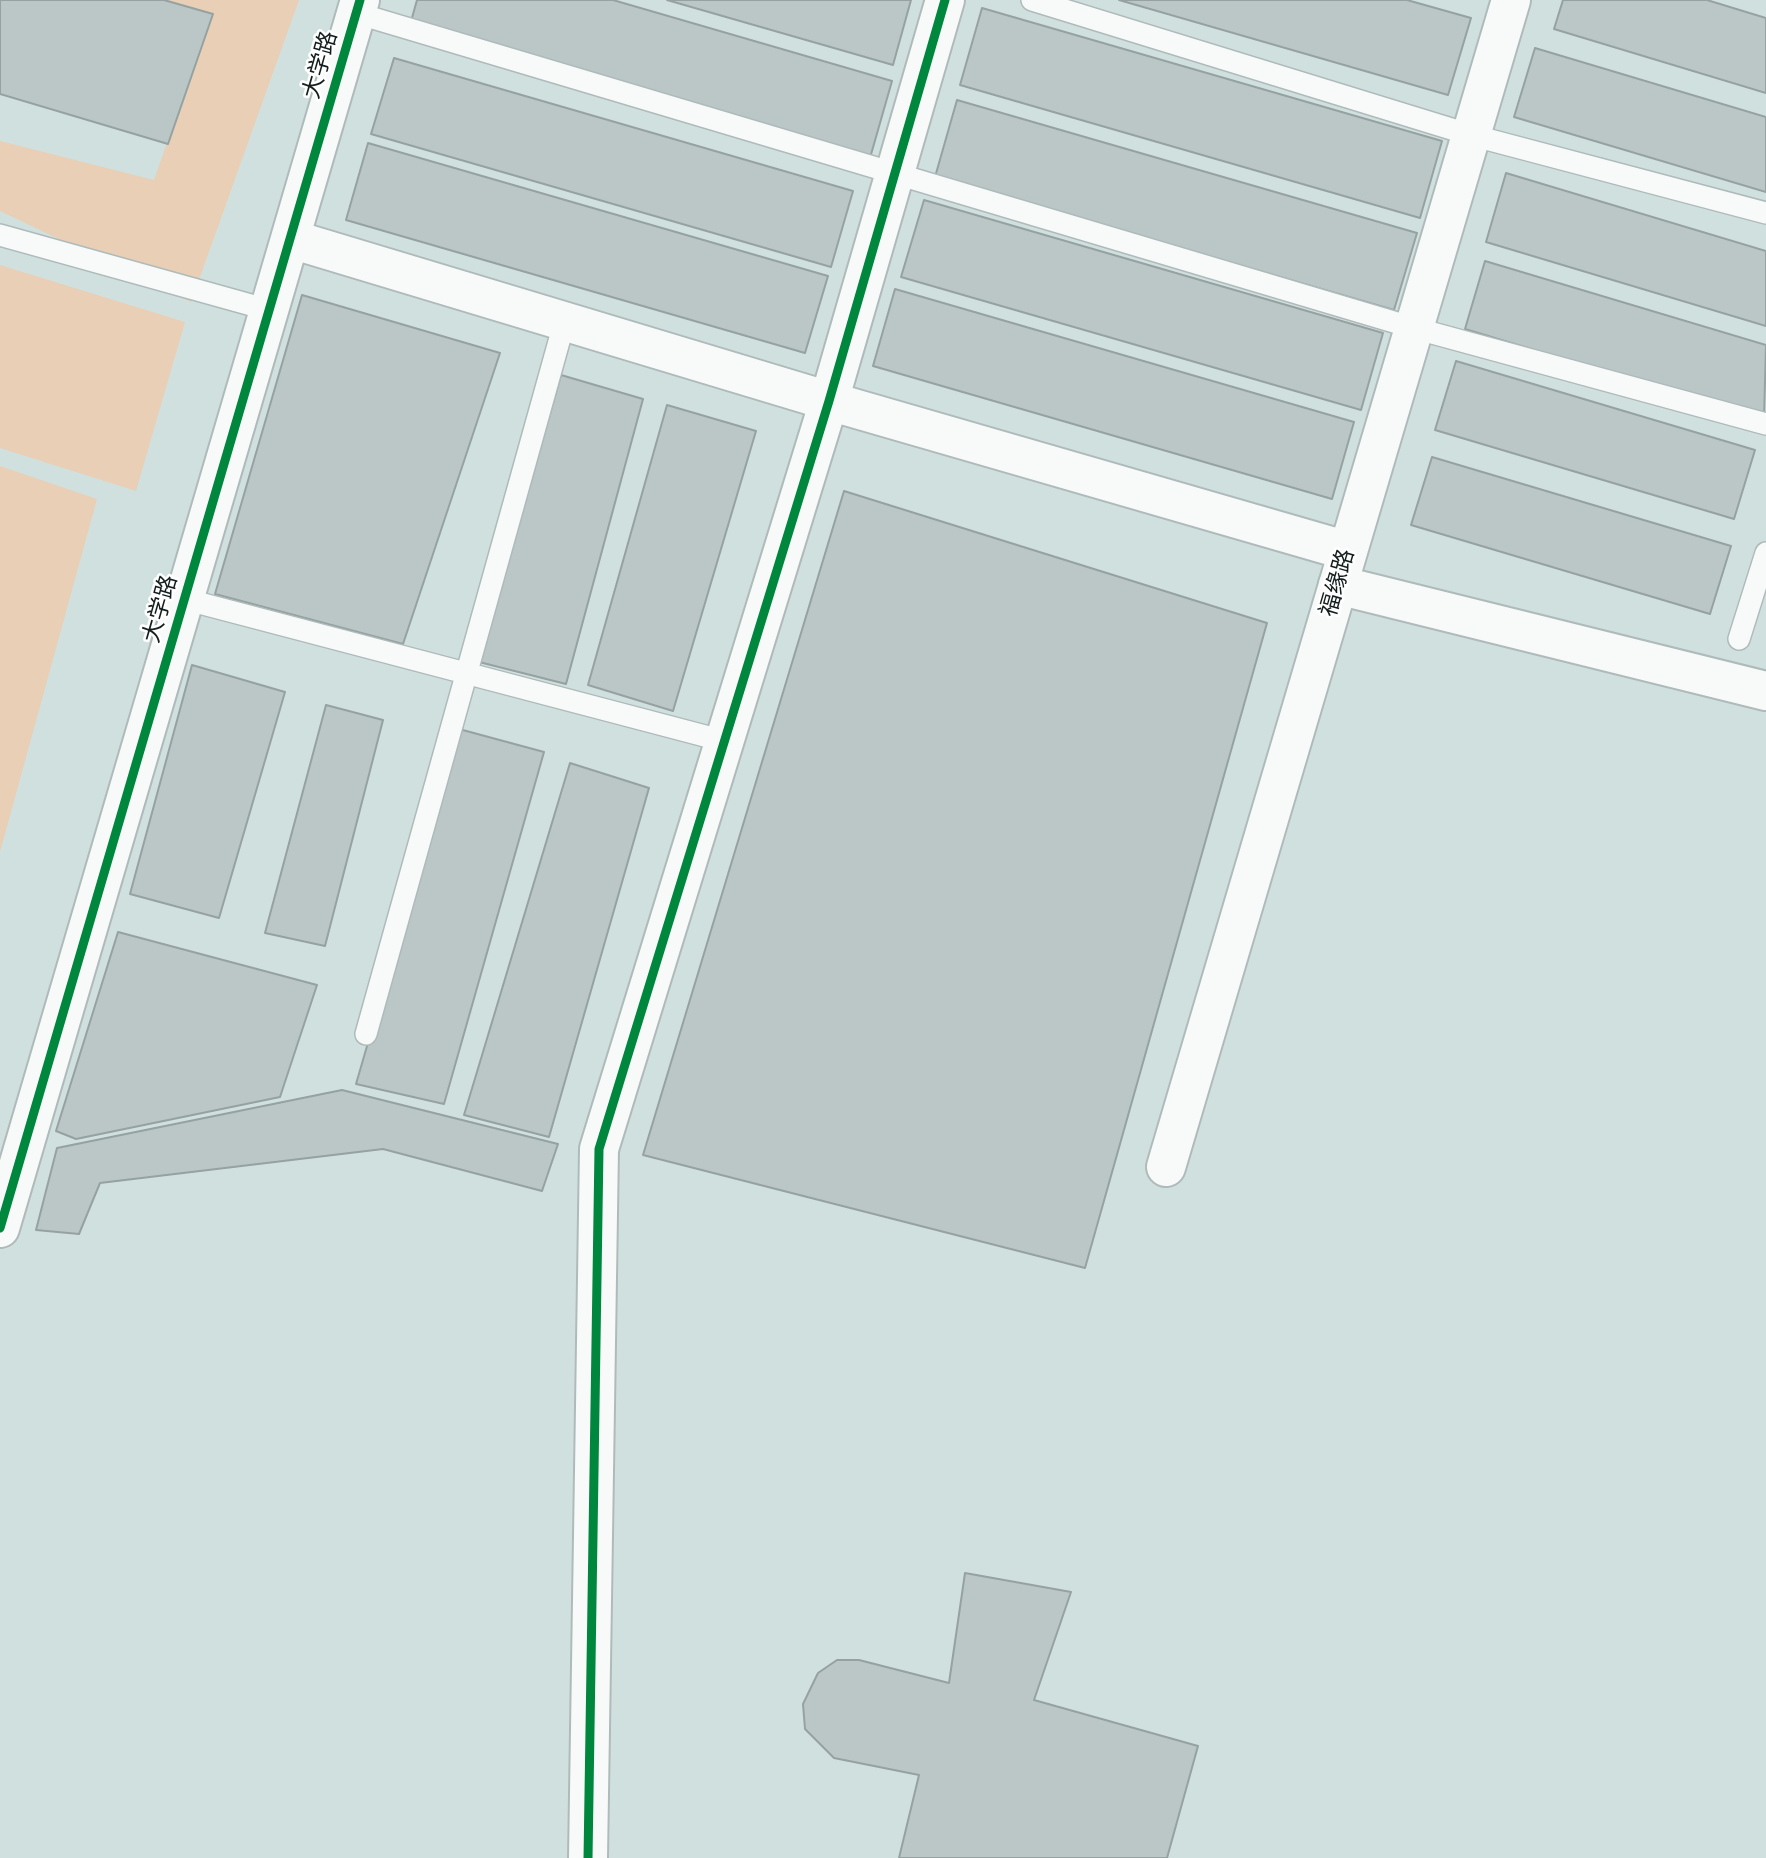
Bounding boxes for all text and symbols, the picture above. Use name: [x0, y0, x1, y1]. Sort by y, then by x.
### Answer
street label: 大学路: [298, 28, 344, 102]
street label: 福缘路: [1315, 546, 1361, 620]
street label: 大学路: [138, 572, 184, 646]

